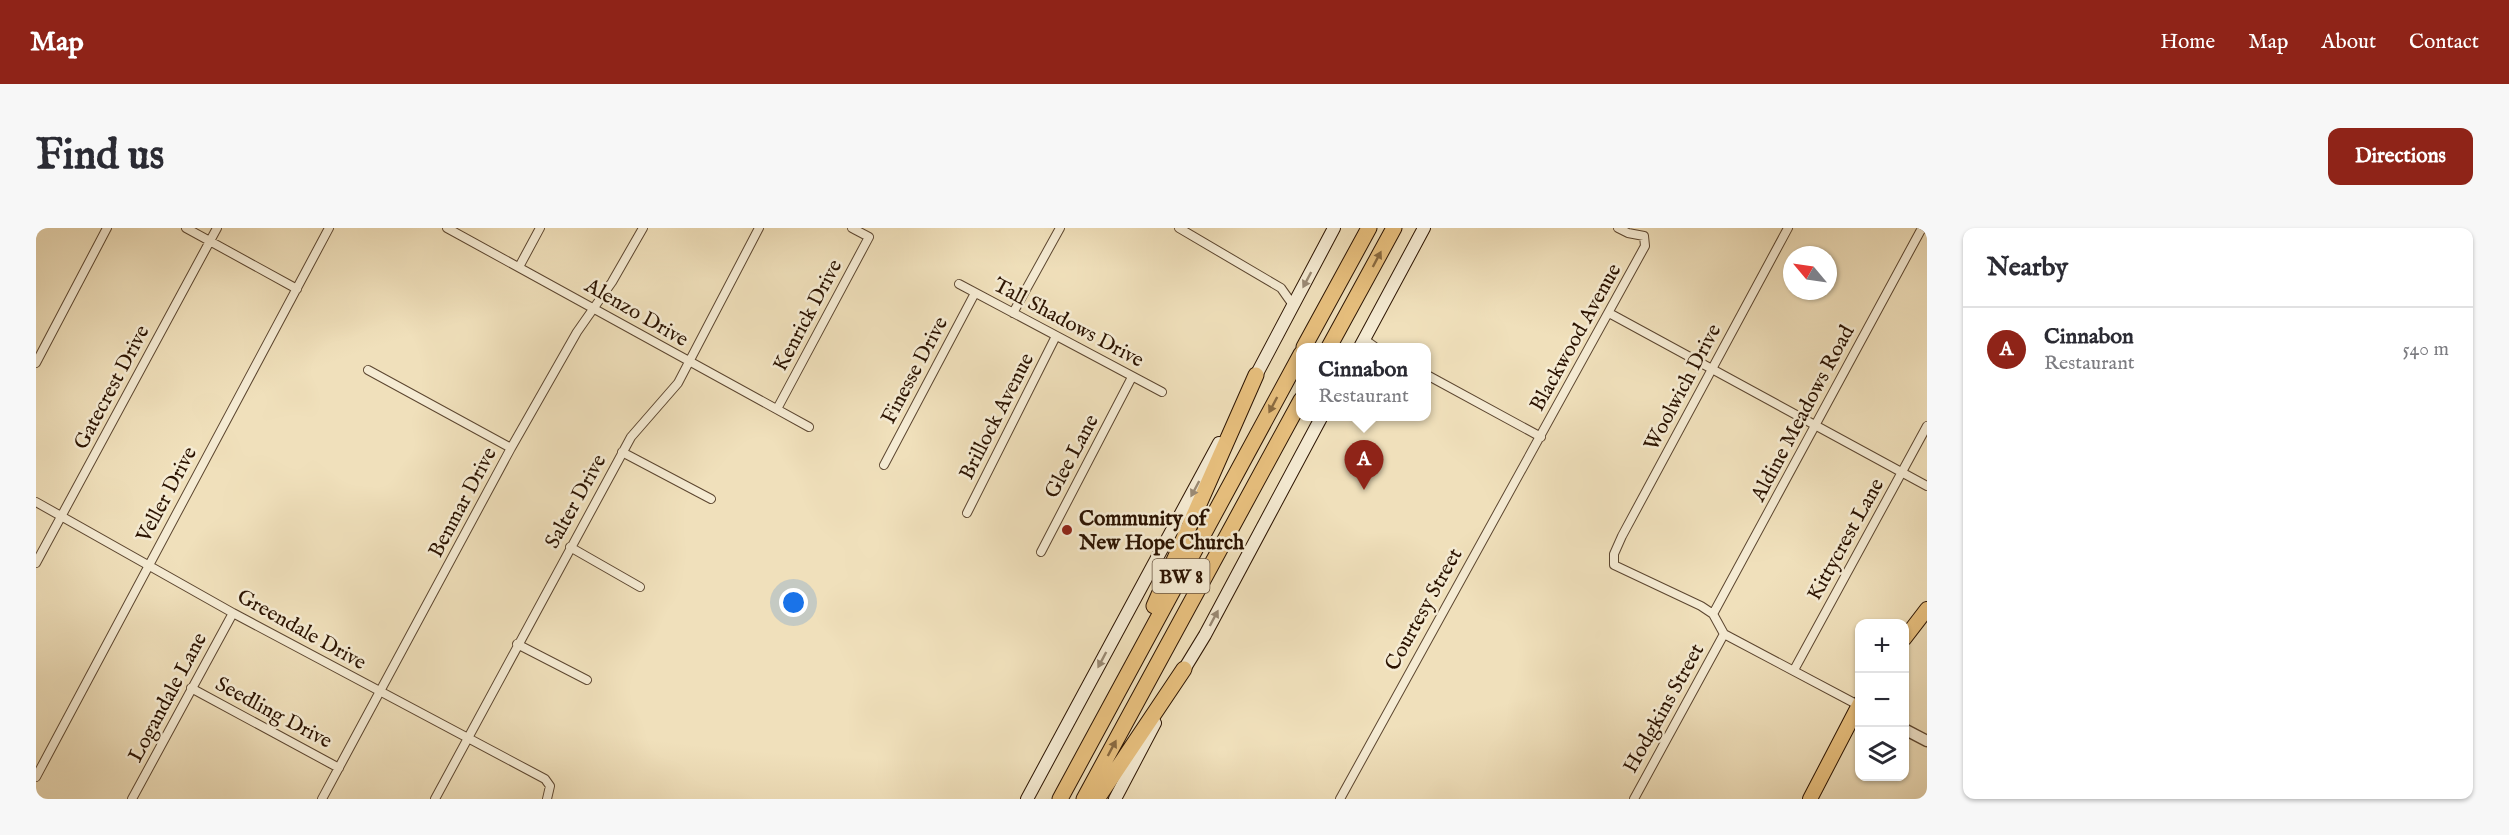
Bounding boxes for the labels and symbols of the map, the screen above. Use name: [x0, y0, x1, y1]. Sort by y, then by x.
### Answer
north arrow: [1783, 246, 1837, 300]
one-way arrow: [1372, 250, 1382, 267]
street label: Kenrick Drive: [768, 255, 849, 376]
street label: Blackwood Avenue: [1524, 259, 1628, 416]
street label: Alenzo Drive: [579, 272, 693, 354]
street label: Tall Shadows Drive: [988, 272, 1149, 375]
one-way arrow: [1302, 272, 1312, 289]
street label: Finesse Drive: [876, 312, 955, 429]
street label: Woolwich Drive: [1639, 319, 1728, 456]
street label: Aldine Meadows Road: [1745, 320, 1862, 507]
street label: Gatecrest Drive: [68, 321, 157, 455]
street label: Brillock Avenue: [954, 348, 1041, 485]
one-way arrow: [1268, 397, 1278, 414]
street label: Glee Lane: [1039, 410, 1106, 503]
pin: A: [1344, 440, 1384, 490]
street label: Veller Drive: [130, 442, 204, 548]
street label: Benmar Drive: [423, 443, 504, 563]
street label: Salter Drive: [539, 450, 613, 554]
street label: Kittycrest Lane: [1802, 474, 1891, 606]
one-way arrow: [1190, 480, 1200, 497]
place label: Community of New Hope Church: [1078, 506, 1245, 557]
marker: Community of New Hope Church: [1060, 523, 1074, 537]
street label: Courtesy Street: [1379, 544, 1469, 676]
road number: BW 8: [1152, 559, 1210, 593]
street label: Greendale Drive: [232, 584, 371, 677]
your location: [779, 588, 808, 617]
one-way arrow: [1209, 610, 1219, 627]
street label: Logandale Lane: [123, 628, 214, 767]
street label: Hodgkins Street: [1618, 639, 1711, 778]
one-way arrow: [1097, 652, 1107, 669]
street label: Seedling Drive: [210, 671, 337, 756]
one-way arrow: [1107, 739, 1117, 756]

